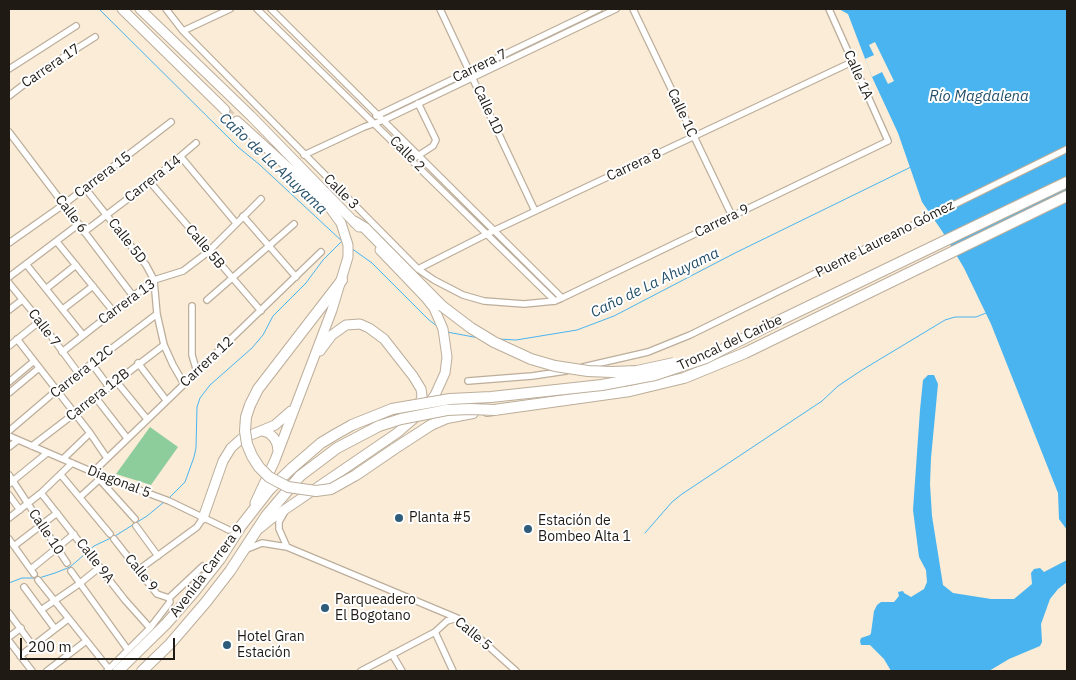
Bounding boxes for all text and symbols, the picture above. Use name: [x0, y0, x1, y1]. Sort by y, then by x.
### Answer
street label: Carrera 17: [19, 40, 83, 92]
street label: Carrera 7: [450, 46, 510, 86]
street label: Calle 1A: [840, 48, 876, 102]
street label: Calle 1D: [469, 83, 507, 137]
street label: Calle 1C: [663, 86, 701, 140]
water label: Río Magdalena: [929, 88, 1029, 106]
water label: Caño de La Ahuyama: [215, 109, 331, 219]
street label: Calle 2: [386, 133, 428, 175]
street label: Carrera 8: [604, 145, 664, 185]
street label: Carrera 15: [71, 148, 135, 202]
street label: Carrera 14: [122, 152, 184, 206]
street label: Calle 3: [320, 171, 362, 213]
street label: Calle 6: [51, 192, 91, 236]
street label: Puente Laureano Gómez: [813, 197, 957, 281]
street label: Carrera 9: [692, 201, 752, 241]
street label: Calle 5D: [104, 215, 150, 267]
street label: Calle 5B: [182, 222, 228, 272]
water label: Caño de La Ahuyama: [588, 244, 722, 322]
street label: Carrera 13: [95, 276, 159, 328]
street label: Calle 7: [24, 306, 64, 350]
street label: Troncal del Caribe: [675, 311, 785, 375]
street label: Carrera 12: [177, 333, 237, 391]
street label: Carrera 12C: [47, 342, 117, 402]
street label: Carrera 12B: [63, 365, 133, 425]
street label: Diagonal 5: [85, 462, 153, 502]
street label: Calle 10: [25, 506, 67, 558]
place label: Planta #5: [409, 510, 471, 526]
marker: Planta #5: [393, 512, 405, 524]
place label: Estación de Bombeo Alta 1: [538, 513, 631, 546]
street label: Avenida Carrera 9: [167, 521, 247, 621]
marker: Estación de Bombeo Alta 1: [522, 523, 534, 535]
street label: Calle 9A: [72, 535, 118, 587]
street label: Calle 9: [121, 551, 161, 595]
place label: Parqueadero El Bogotano: [335, 592, 416, 624]
marker: Parqueadero El Bogotano: [319, 602, 331, 614]
street label: Calle 5: [451, 614, 495, 654]
scale bar: [22, 628, 178, 660]
place label: Hotel Gran Estación: [237, 629, 305, 662]
text: 200 m: [28, 637, 72, 656]
marker: Hotel Gran Estación: [221, 639, 233, 651]

